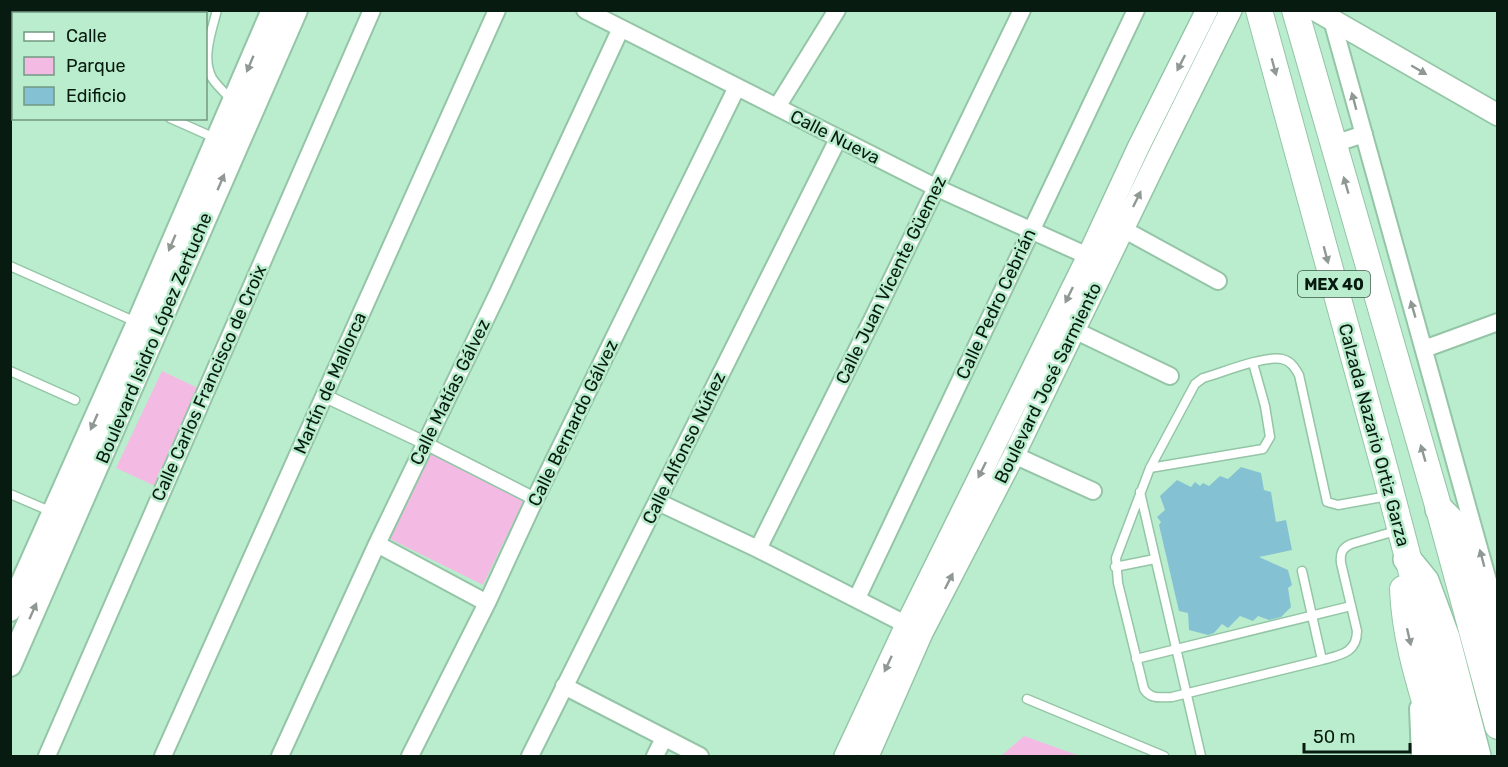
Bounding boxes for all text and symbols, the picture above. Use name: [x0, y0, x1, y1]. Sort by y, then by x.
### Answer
legend: [12, 12, 207, 120]
text: Calle: [66, 25, 107, 47]
one-way arrow: [1176, 54, 1186, 71]
text: Parque: [66, 55, 126, 77]
one-way arrow: [245, 56, 255, 74]
one-way arrow: [1270, 58, 1280, 76]
one-way arrow: [1411, 65, 1428, 75]
text: Edificio: [66, 85, 126, 107]
one-way arrow: [1349, 92, 1359, 110]
street label: Calle Nueva: [786, 105, 884, 169]
street label: Calle Juan Vicente Güemez: [831, 172, 951, 388]
one-way arrow: [217, 174, 226, 191]
one-way arrow: [1341, 175, 1350, 193]
one-way arrow: [1133, 190, 1142, 207]
street label: Boulevard Isidro López Zertuche: [91, 209, 217, 467]
street label: Calle Pedro Cebrián: [951, 225, 1041, 383]
one-way arrow: [168, 235, 177, 252]
one-way arrow: [1322, 246, 1331, 264]
street label: Calle Carlos Francisco de Croix: [147, 261, 271, 505]
road number: MEX 40: [1298, 271, 1370, 297]
street label: Boulevard José Sarmiento: [990, 279, 1106, 487]
one-way arrow: [1064, 286, 1073, 303]
one-way arrow: [1408, 300, 1417, 318]
street label: Martín de Mallorca: [289, 309, 371, 457]
street label: Calle Matías Gálvez: [405, 315, 495, 469]
street label: Calzada Nazario Ortiz Garza: [1334, 321, 1414, 549]
street label: Calle Bernardo Gálvez: [523, 336, 623, 510]
street label: Calle Alfonso Núñez: [638, 368, 730, 528]
one-way arrow: [90, 413, 99, 430]
one-way arrow: [1418, 444, 1427, 462]
one-way arrow: [978, 461, 987, 478]
one-way arrow: [1477, 549, 1486, 567]
one-way arrow: [944, 572, 954, 589]
one-way arrow: [29, 602, 38, 619]
one-way arrow: [1405, 628, 1414, 647]
one-way arrow: [883, 656, 893, 674]
scale bar: [1304, 716, 1410, 754]
text: 50 m: [1313, 726, 1356, 748]

